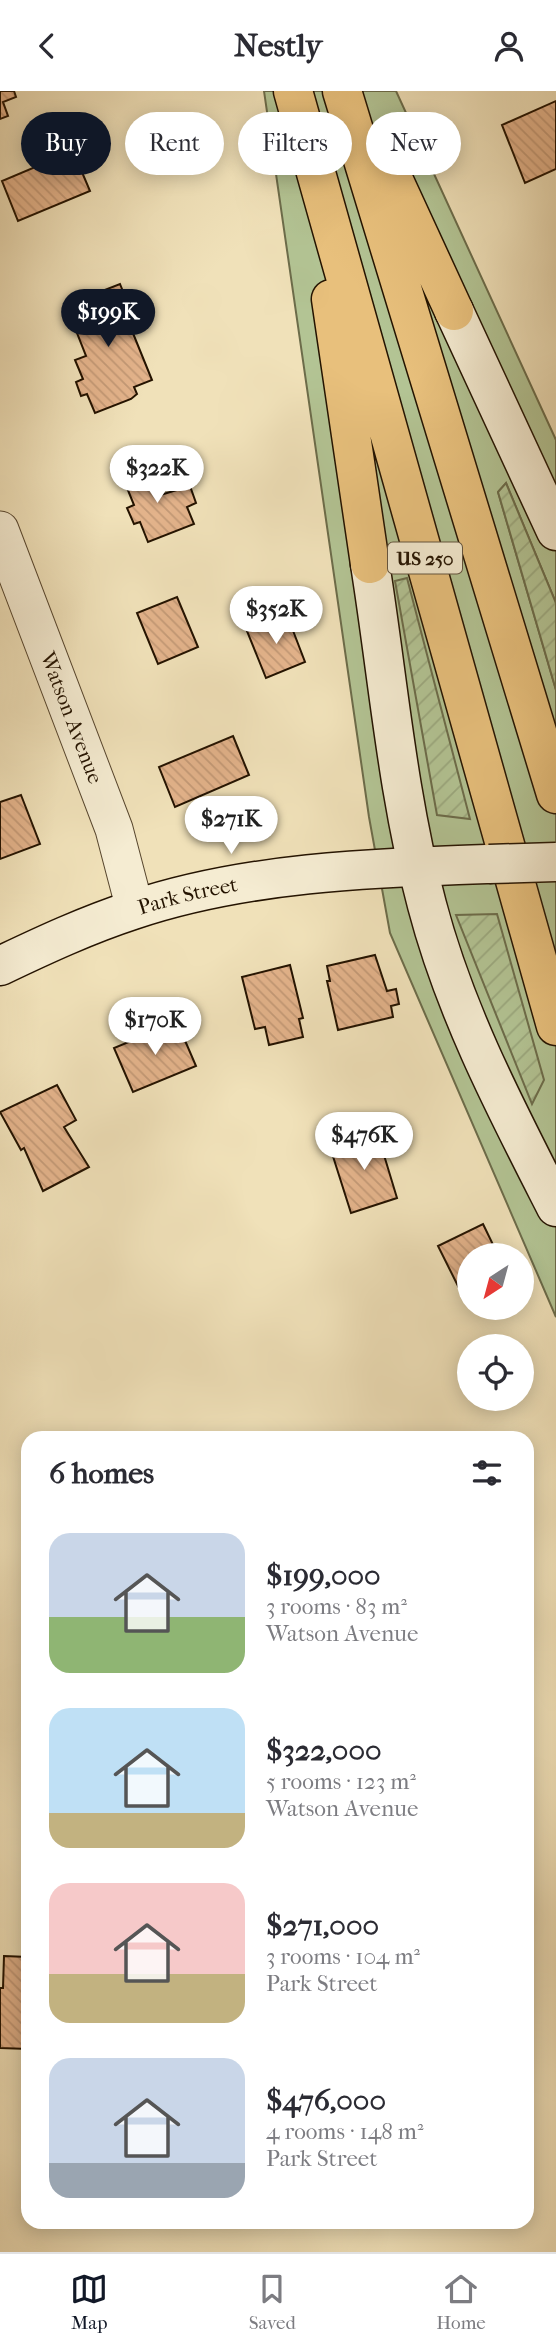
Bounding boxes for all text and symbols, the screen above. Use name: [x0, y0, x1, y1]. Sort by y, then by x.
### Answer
icon: back: [28, 27, 66, 65]
text: Nestly: [234, 27, 322, 64]
icon: person: [490, 27, 528, 65]
chip: Buy: [21, 112, 111, 175]
chip: Rent: [125, 112, 224, 175]
chip: Filters: [238, 112, 352, 175]
chip: New: [366, 112, 461, 175]
pin: $199K: [59, 289, 157, 349]
text: $199K: [77, 298, 139, 325]
pin: $322K: [108, 445, 206, 505]
text: $322K: [126, 454, 188, 481]
road number: US 250: [388, 543, 462, 573]
pin: $352K: [227, 587, 325, 646]
text: $352K: [246, 595, 306, 622]
street label: Watson Avenue: [35, 648, 108, 787]
pin: $271K: [182, 797, 280, 856]
text: $271K: [201, 805, 261, 832]
street label: Park Street: [135, 872, 240, 920]
pin: $170K: [106, 997, 204, 1057]
text: $170K: [124, 1006, 186, 1033]
pin: $476K: [315, 1112, 413, 1172]
text: $476K: [331, 1121, 397, 1148]
north arrow: [457, 1243, 534, 1319]
map controls: [457, 1243, 534, 1411]
button: locate: [457, 1334, 534, 1411]
icon: filters: [468, 1454, 506, 1492]
text: 6 homes: [49, 1456, 154, 1491]
text: $199,000: [266, 1558, 381, 1593]
icon: home: [105, 1561, 189, 1645]
text: 3 rooms · 83 m²: [266, 1593, 407, 1620]
text: Watson Avenue: [266, 1620, 418, 1647]
text: $322,000: [266, 1733, 382, 1768]
icon: home: [105, 1736, 189, 1820]
text: 5 rooms · 123 m²: [266, 1768, 416, 1795]
text: Watson Avenue: [266, 1795, 418, 1822]
text: $271,000: [266, 1908, 379, 1943]
icon: home: [105, 1911, 189, 1995]
text: 3 rooms · 104 m²: [266, 1943, 420, 1970]
text: Park Street: [266, 1970, 377, 1997]
text: $476,000: [266, 2083, 386, 2118]
icon: home: [105, 2086, 189, 2170]
text: 4 rooms · 148 m²: [266, 2118, 423, 2145]
text: Park Street: [266, 2145, 377, 2172]
tab: Map: [70, 2270, 108, 2334]
tab: Saved: [249, 2270, 296, 2334]
tab: Home: [436, 2270, 486, 2334]

